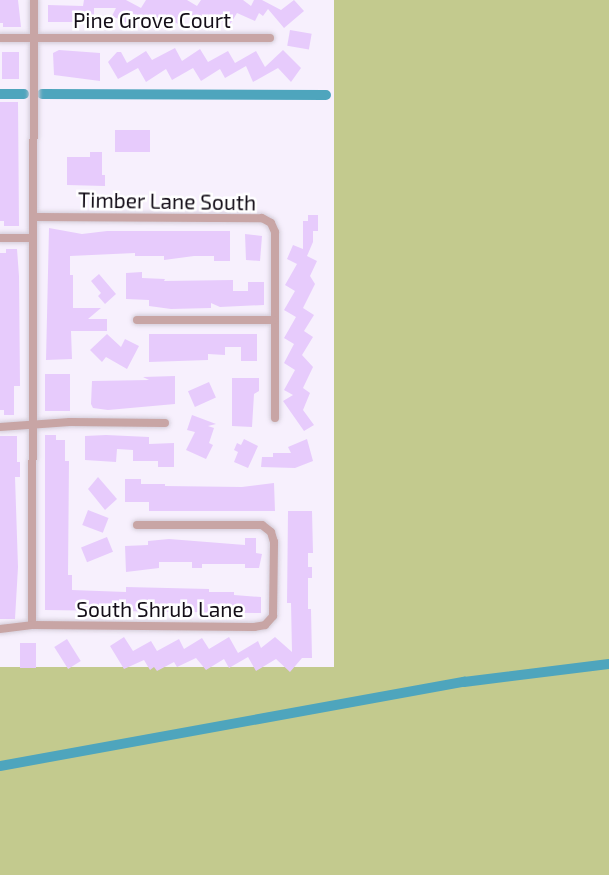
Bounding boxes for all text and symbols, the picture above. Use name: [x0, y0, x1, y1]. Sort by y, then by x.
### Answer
street label: Pine Grove Court: [73, 7, 231, 33]
street label: Timber Lane South: [78, 187, 256, 215]
street label: South Shrub Lane: [76, 596, 244, 622]

